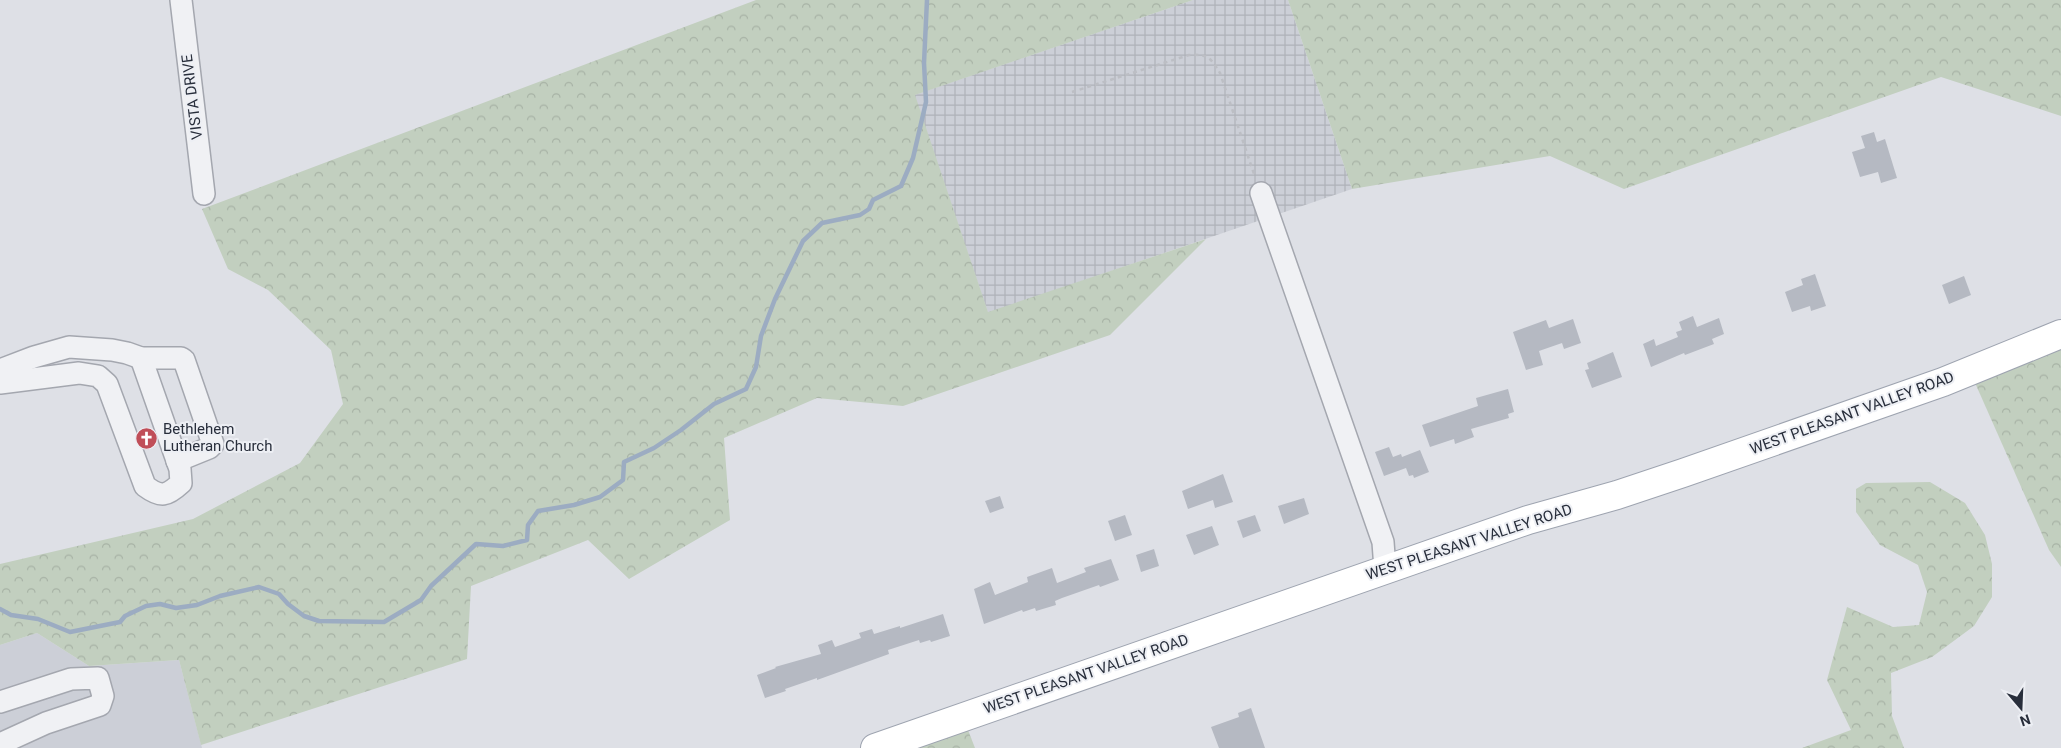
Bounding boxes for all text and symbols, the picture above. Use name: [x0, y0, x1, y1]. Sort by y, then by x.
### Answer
street label: VISTA DRIVE: [178, 53, 206, 141]
street label: WEST PLEASANT VALLEY ROAD: [1748, 368, 1956, 458]
place label: Bethlehem Lutheran Church: [163, 420, 272, 455]
church icon: Bethlehem Lutheran Church: [135, 426, 159, 450]
street label: WEST PLEASANT VALLEY ROAD: [1364, 500, 1574, 584]
street label: WEST PLEASANT VALLEY ROAD: [981, 630, 1191, 718]
north arrow: [1996, 683, 2046, 733]
text: N: [2018, 711, 2033, 729]

